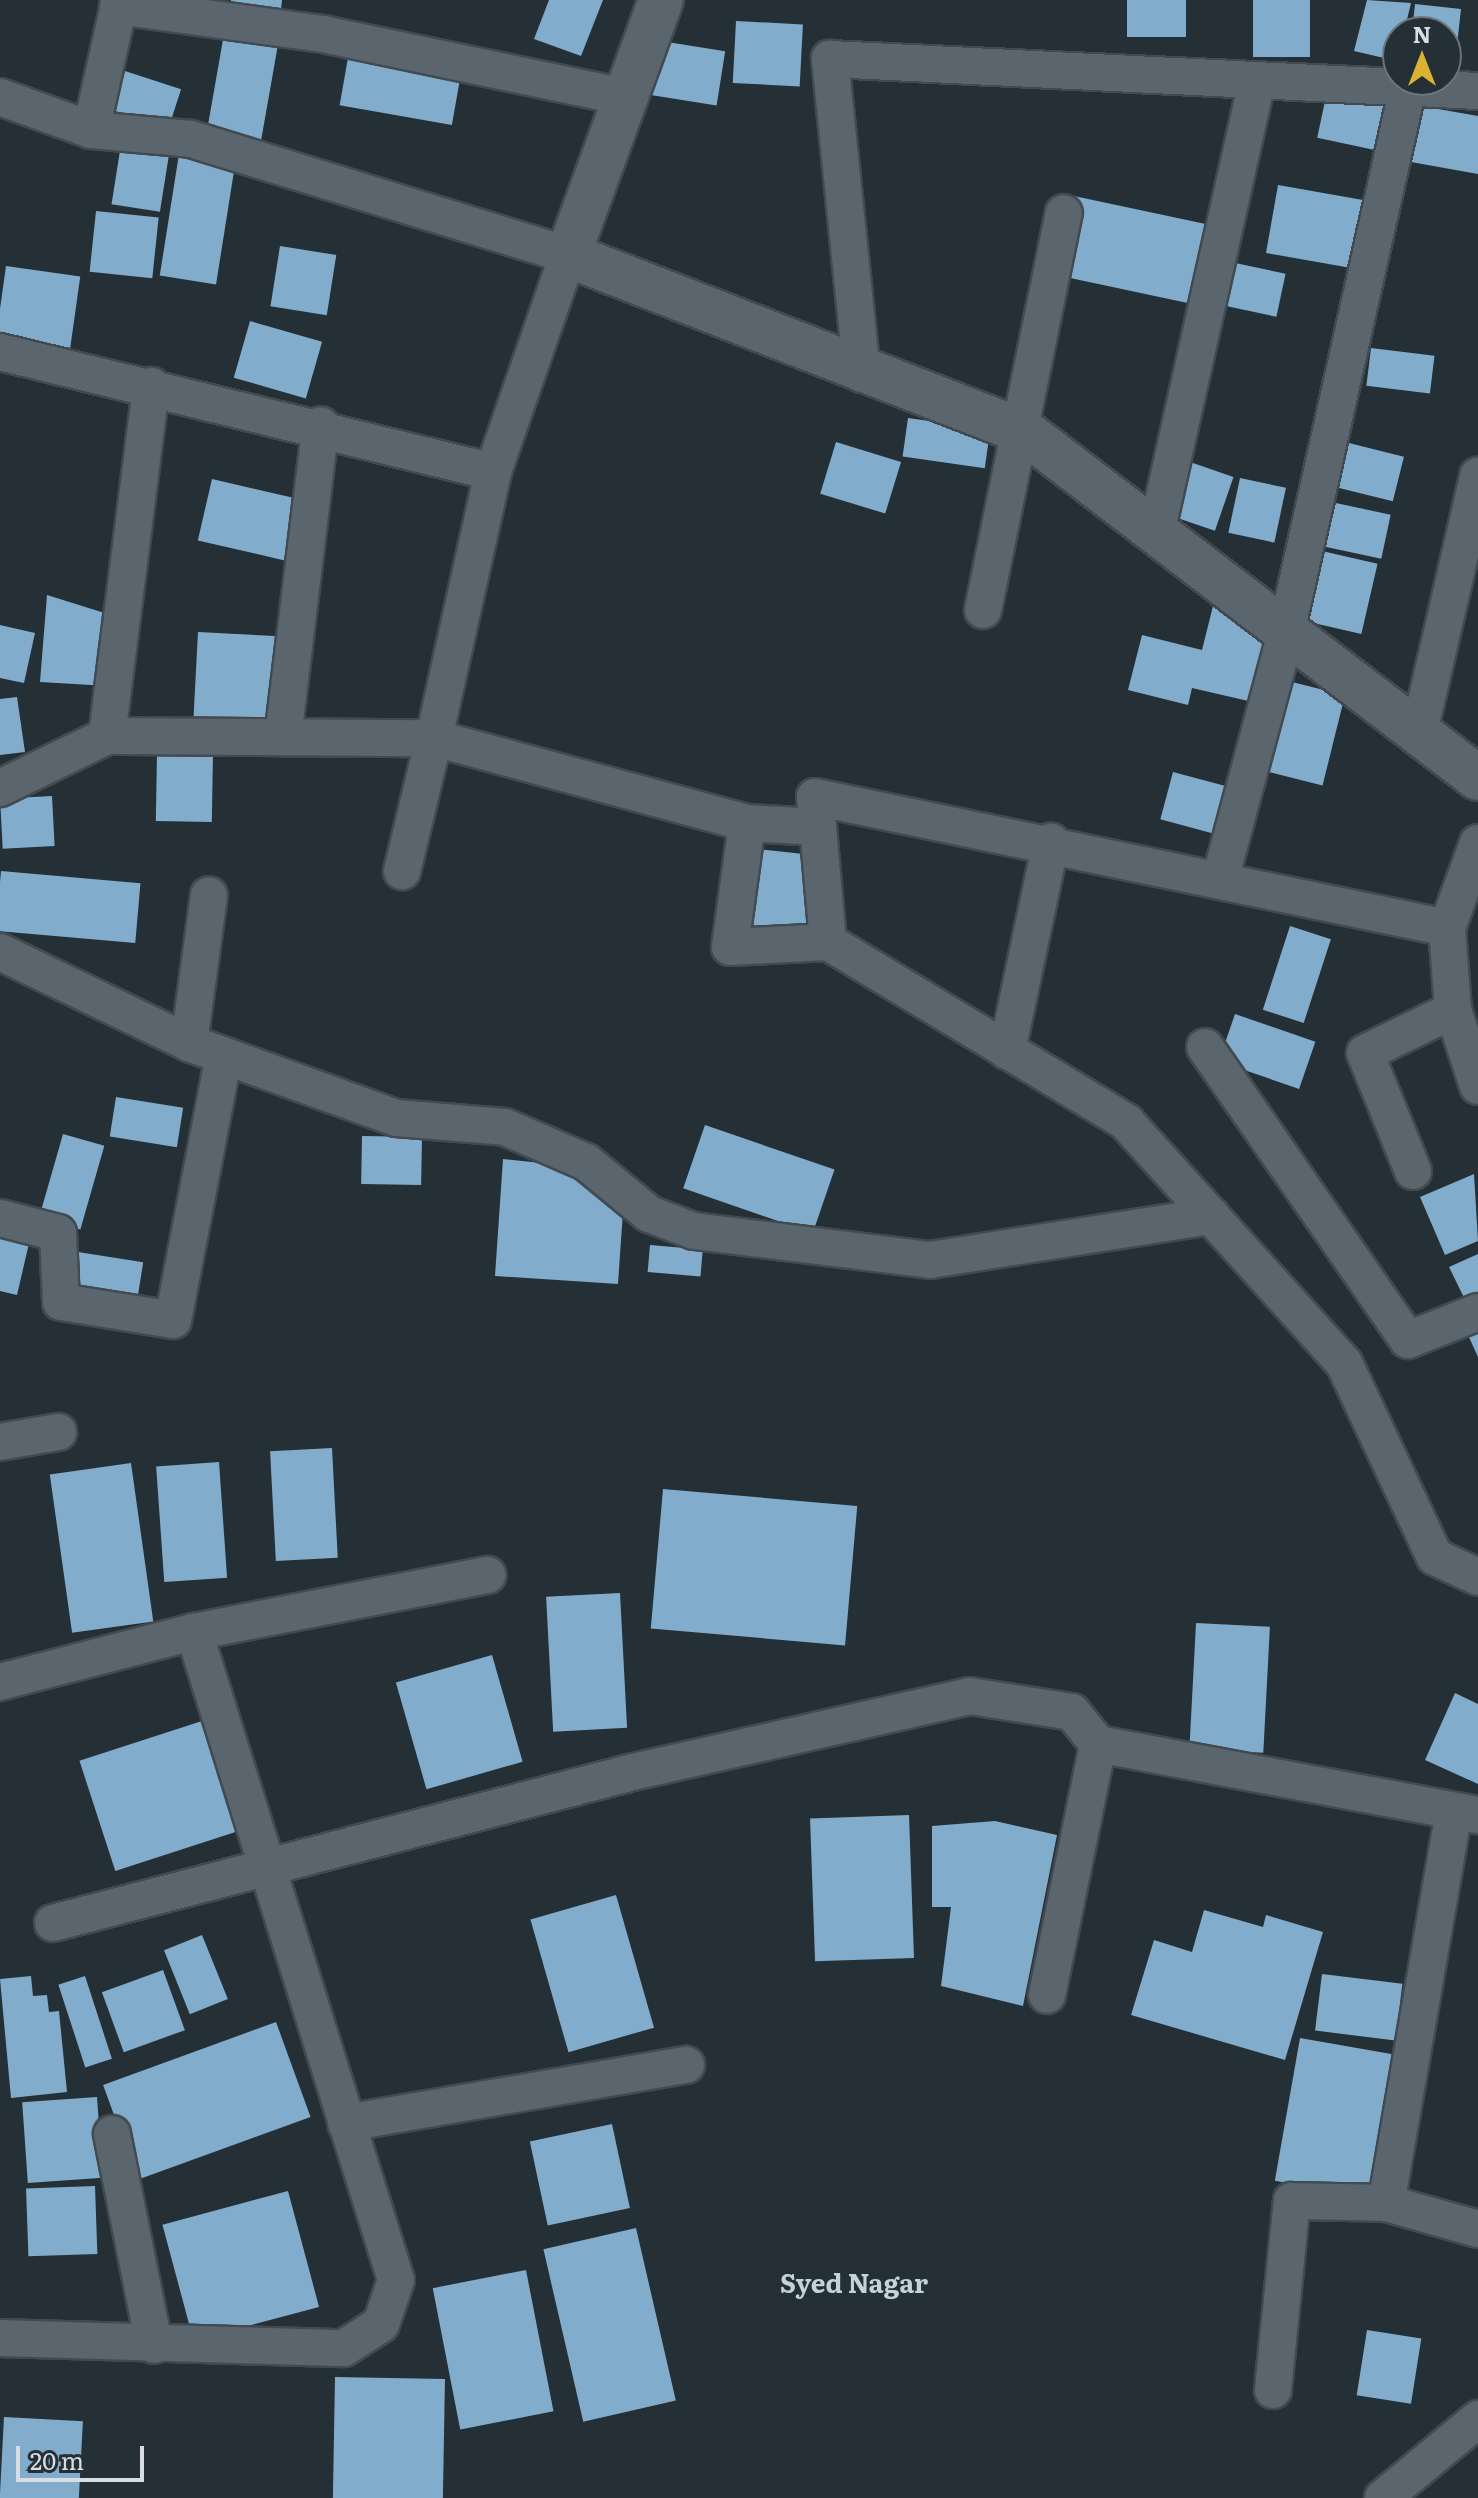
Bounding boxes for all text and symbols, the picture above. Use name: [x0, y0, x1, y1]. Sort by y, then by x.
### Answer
north arrow: [1382, 16, 1462, 96]
text: N: [1413, 17, 1431, 50]
district label: Syed Nagar: [780, 2266, 928, 2298]
scale bar: [20, 2430, 148, 2480]
text: 20 m: [30, 2442, 84, 2477]

